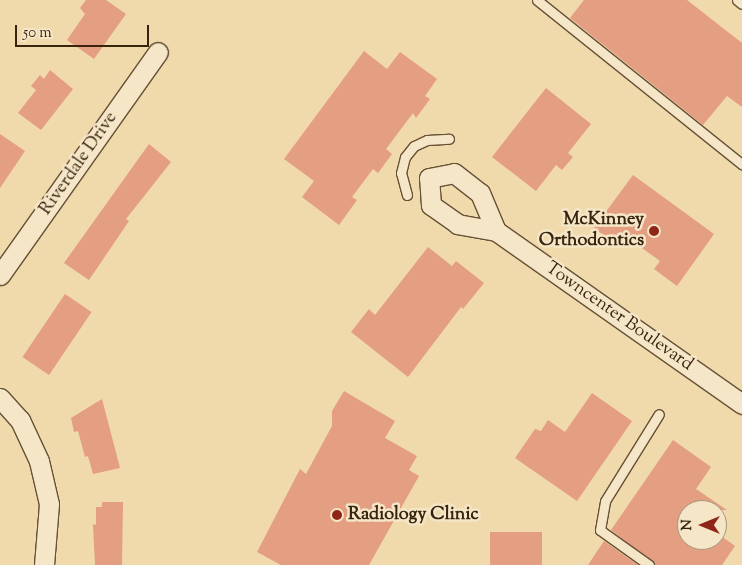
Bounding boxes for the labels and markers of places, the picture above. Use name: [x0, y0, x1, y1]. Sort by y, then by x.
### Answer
place label: McKinney Orthodontics: [539, 210, 644, 252]
marker: McKinney Orthodontics: [648, 225, 660, 237]
place label: Radiology Clinic: [348, 504, 479, 526]
marker: Radiology Clinic: [330, 508, 344, 522]

